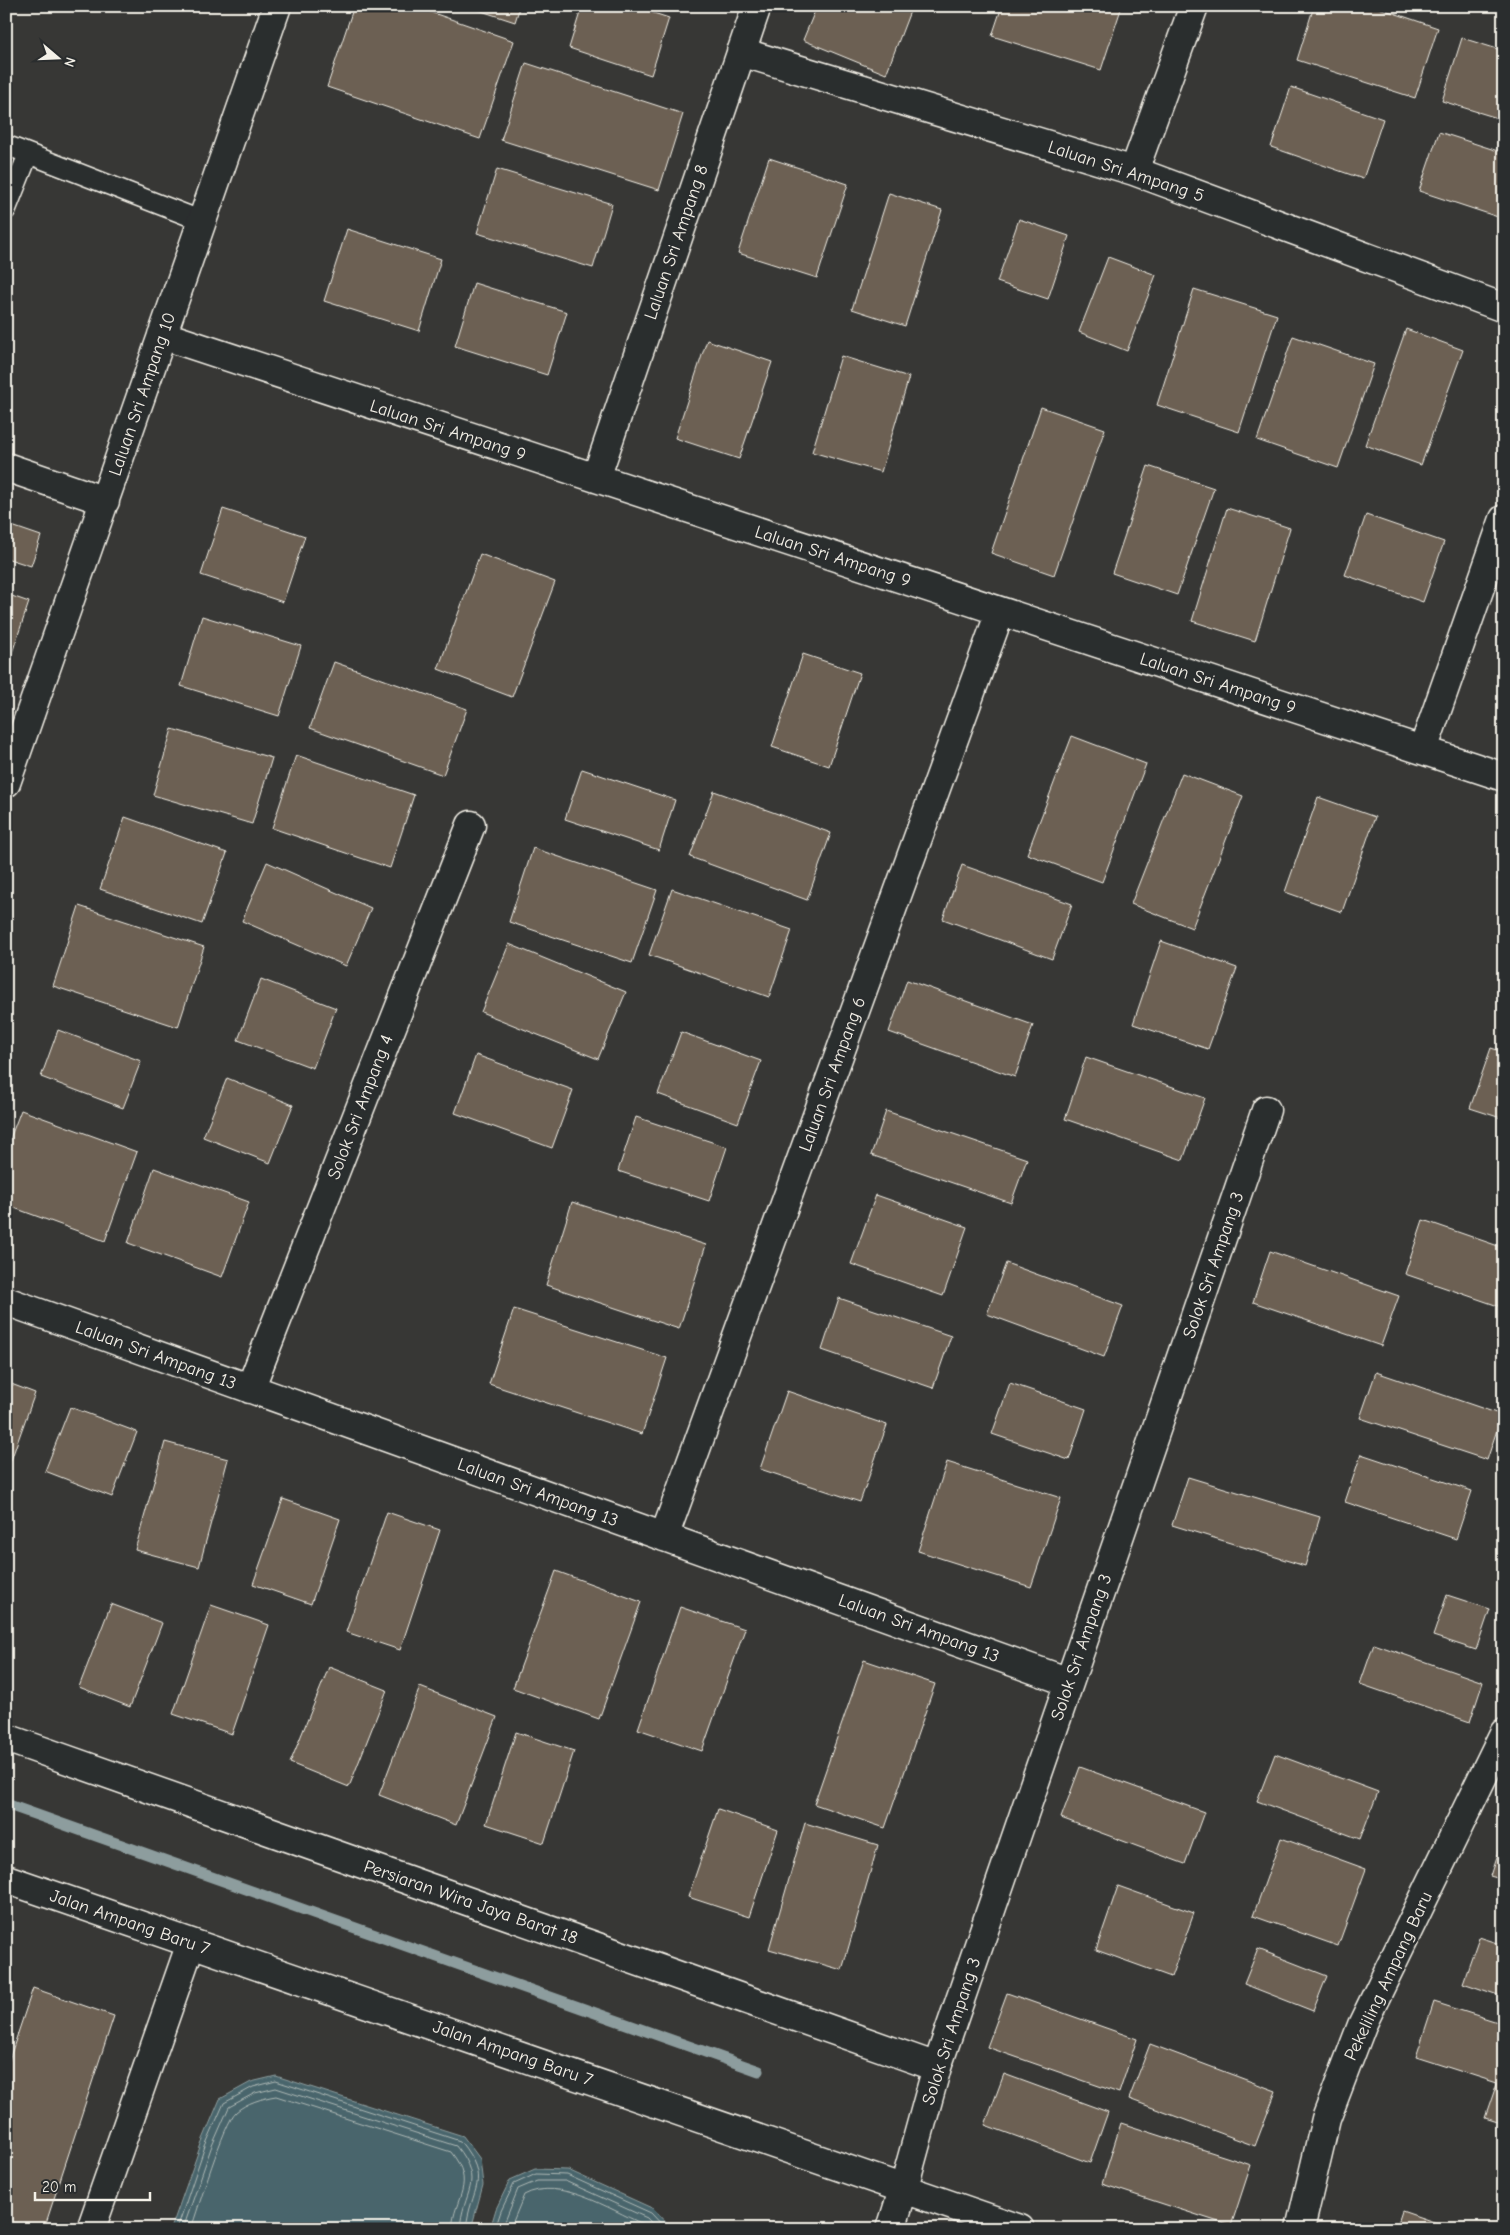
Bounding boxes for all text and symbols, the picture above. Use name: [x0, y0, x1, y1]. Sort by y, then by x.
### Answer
north arrow: [32, 32, 82, 82]
text: N: [60, 55, 79, 69]
street label: Laluan Sri Ampang 5: [1045, 136, 1207, 207]
street label: Laluan Sri Ampang 8: [640, 162, 713, 322]
street label: Laluan Sri Ampang 10: [105, 310, 180, 479]
street label: Laluan Sri Ampang 9: [367, 395, 529, 466]
street label: Laluan Sri Ampang 9: [752, 521, 914, 592]
street label: Laluan Sri Ampang 9: [1137, 648, 1299, 719]
street label: Laluan Sri Ampang 6: [795, 994, 870, 1154]
street label: Solok Sri Ampang 4: [323, 1032, 398, 1182]
street label: Solok Sri Ampang 3: [1179, 1189, 1248, 1341]
street label: Laluan Sri Ampang 13: [73, 1317, 239, 1394]
street label: Laluan Sri Ampang 13: [455, 1454, 621, 1531]
street label: Solok Sri Ampang 3: [1047, 1571, 1116, 1723]
street label: Laluan Sri Ampang 13: [836, 1590, 1002, 1667]
street label: Persiaran Wira Jaya Barat 18: [361, 1856, 581, 1949]
street label: Jalan Ampang Baru 7: [47, 1885, 213, 1960]
street label: Pekeliling Ampang Baru: [1340, 1889, 1437, 2064]
street label: Solok Sri Ampang 3: [918, 1955, 985, 2107]
street label: Jalan Ampang Baru 7: [430, 2016, 596, 2091]
scale bar: [35, 2170, 150, 2202]
text: 20 m: [42, 2178, 76, 2196]

